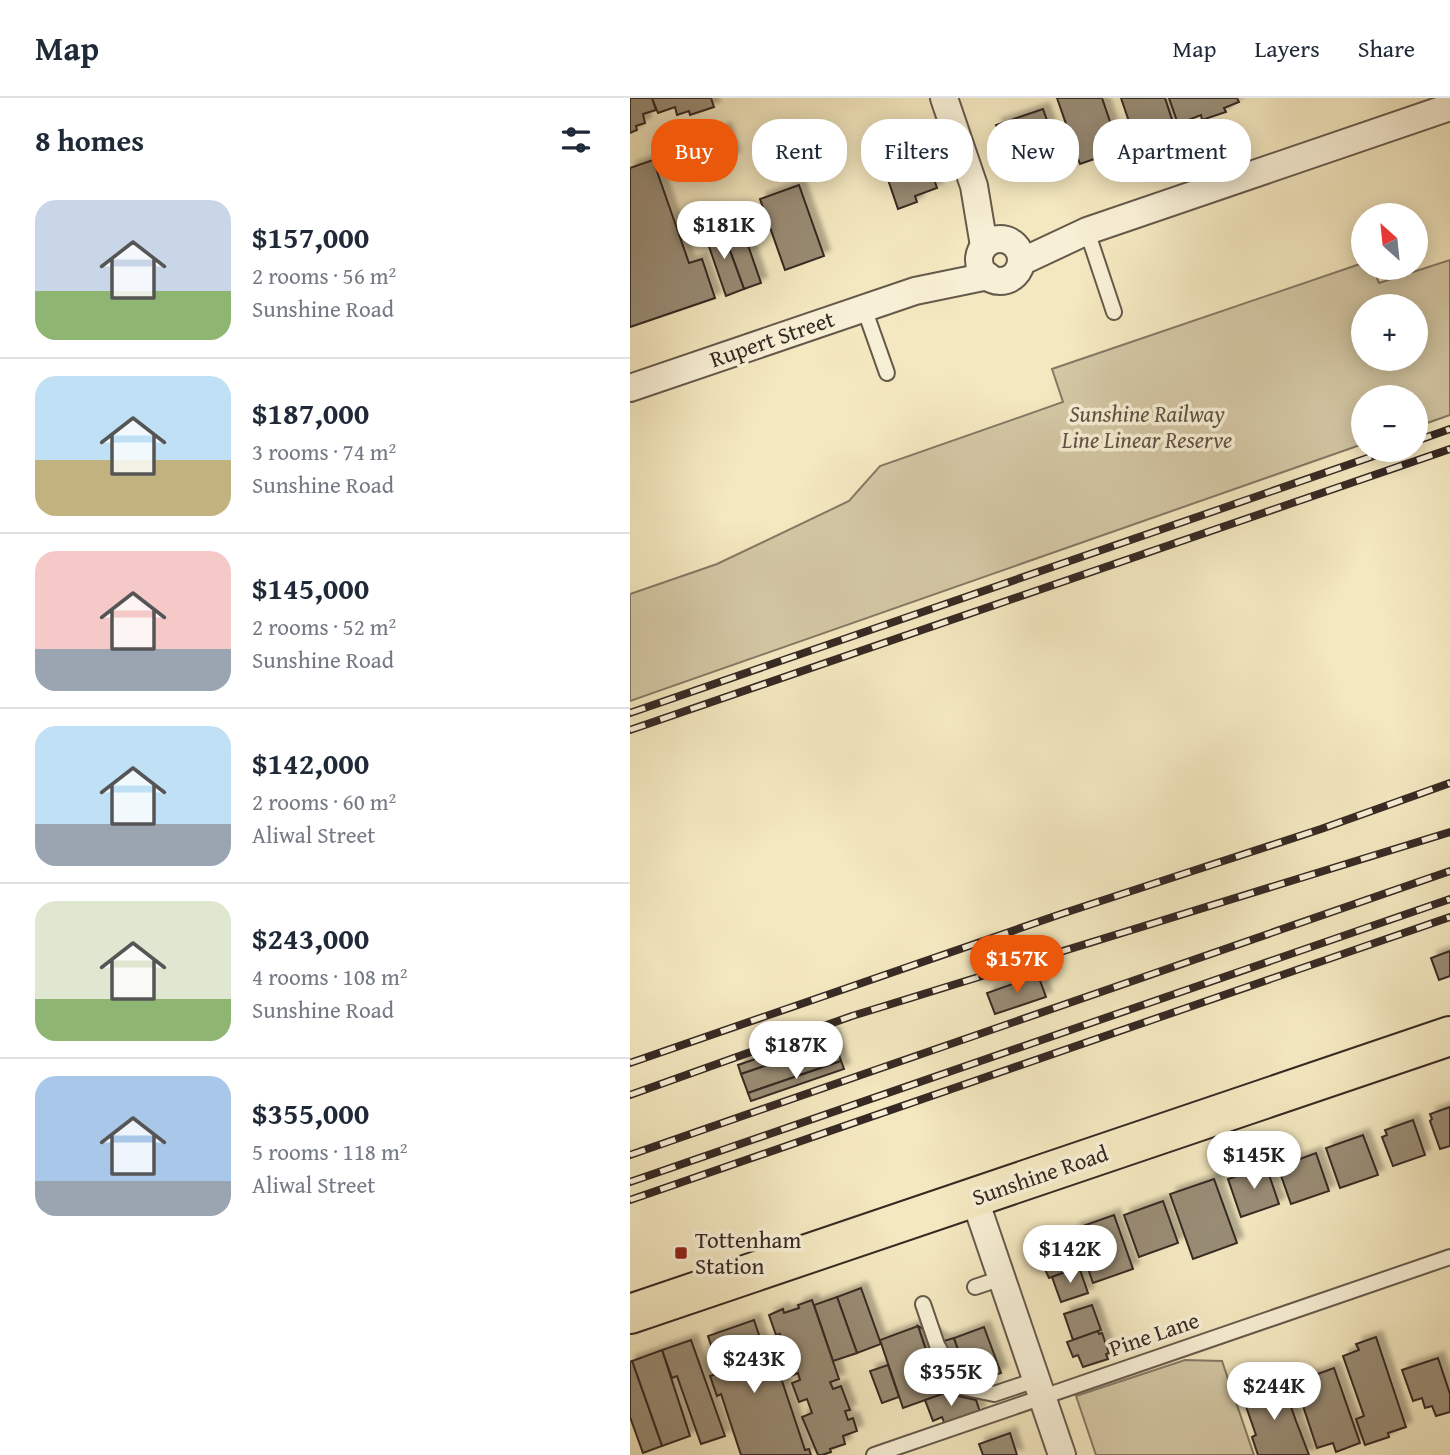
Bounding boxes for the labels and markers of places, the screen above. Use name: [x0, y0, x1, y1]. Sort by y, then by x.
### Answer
pin: $181K: [675, 202, 773, 261]
pin: $157K: [968, 936, 1066, 995]
pin: $187K: [747, 1021, 845, 1081]
pin: $145K: [1205, 1132, 1303, 1191]
place label: Tottenham Station: [695, 1223, 801, 1282]
pin: $142K: [1021, 1226, 1119, 1285]
marker: Tottenham Station: [673, 1245, 689, 1261]
pin: $243K: [705, 1336, 803, 1395]
pin: $355K: [902, 1348, 1000, 1408]
pin: $244K: [1225, 1362, 1323, 1422]

